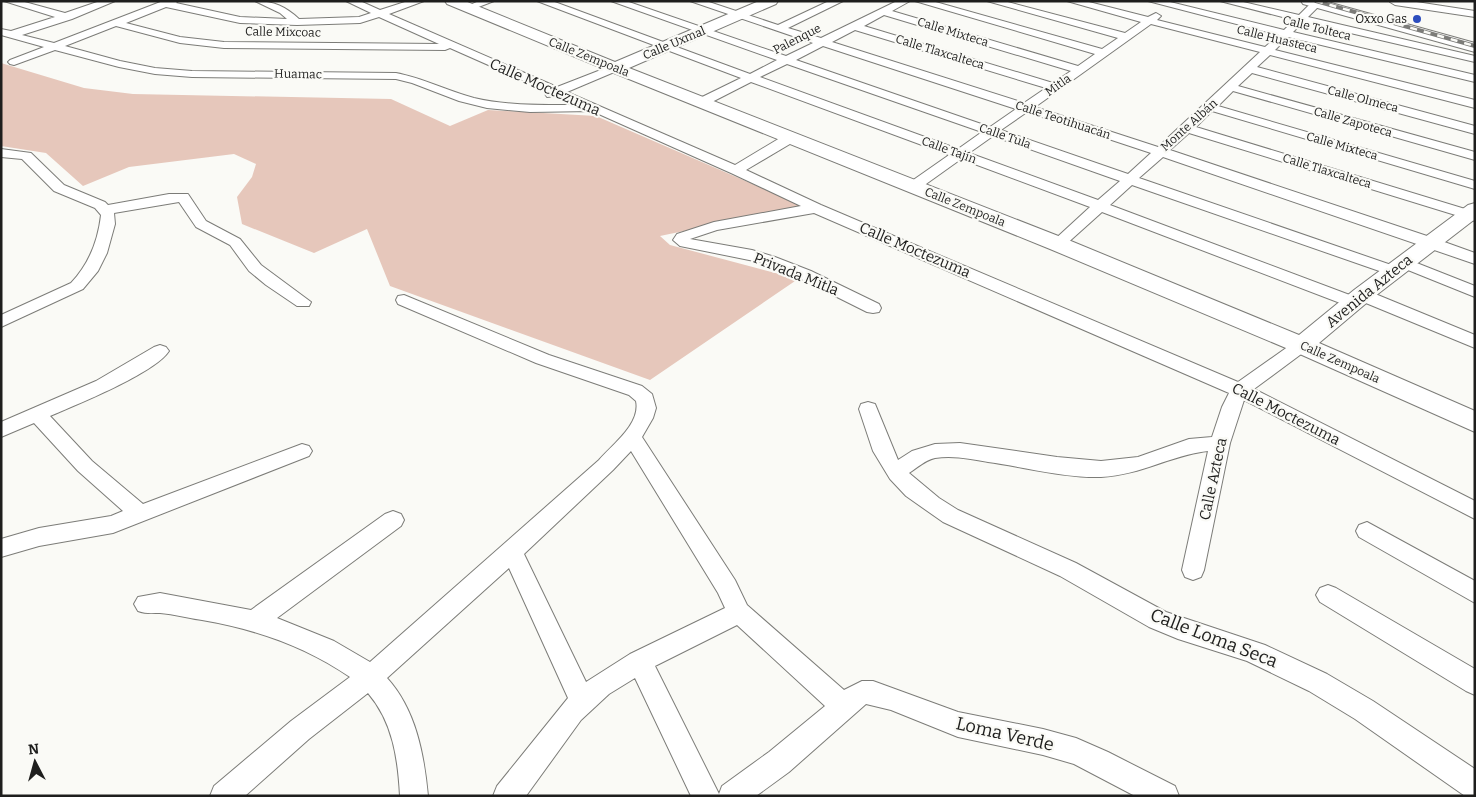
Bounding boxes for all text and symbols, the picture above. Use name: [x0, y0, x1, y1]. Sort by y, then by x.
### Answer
place label: Oxxo Gas: [1355, 12, 1407, 26]
street label: Calle Tolteca: [1281, 13, 1353, 43]
marker: Oxxo Gas: [1411, 13, 1423, 25]
street label: Calle Mixteca: [916, 15, 991, 50]
street label: Palenque: [771, 21, 823, 57]
street label: Calle Huasteca: [1235, 22, 1319, 56]
street label: Calle Uxmal: [641, 23, 708, 62]
street label: Calle Mixcoac: [245, 24, 321, 40]
street label: Calle Tlaxcalteca: [894, 32, 987, 72]
street label: Calle Zempoala: [547, 34, 632, 80]
street label: Calle Moctezuma: [487, 55, 603, 119]
street label: Huamac: [274, 67, 322, 81]
street label: Mitla: [1042, 71, 1074, 99]
street label: Calle Olmeca: [1326, 83, 1400, 115]
street label: Monte Albán: [1158, 96, 1220, 154]
street label: Calle Teotihuacán: [1014, 98, 1113, 142]
street label: Calle Zapoteca: [1312, 104, 1394, 140]
street label: Calle Tula: [977, 121, 1033, 152]
street label: Calle Mixteca: [1305, 129, 1380, 163]
street label: Calle Tajín: [920, 134, 979, 167]
street label: Calle Tlaxcalteca: [1281, 151, 1374, 191]
street label: Calle Zempoala: [923, 184, 1008, 230]
street label: Calle Moctezuma: [857, 218, 973, 282]
street label: Privada Mitla: [751, 249, 841, 299]
street label: Avenida Azteca: [1322, 251, 1416, 331]
street label: Calle Zempoala: [1298, 338, 1382, 386]
street label: Calle Moctezuma: [1229, 379, 1343, 449]
street label: Calle Azteca: [1195, 436, 1231, 522]
street label: Calle Loma Seca: [1147, 604, 1281, 672]
street label: Loma Verde: [954, 712, 1056, 756]
north arrow: [10, 737, 60, 787]
text: N: [27, 741, 40, 759]

